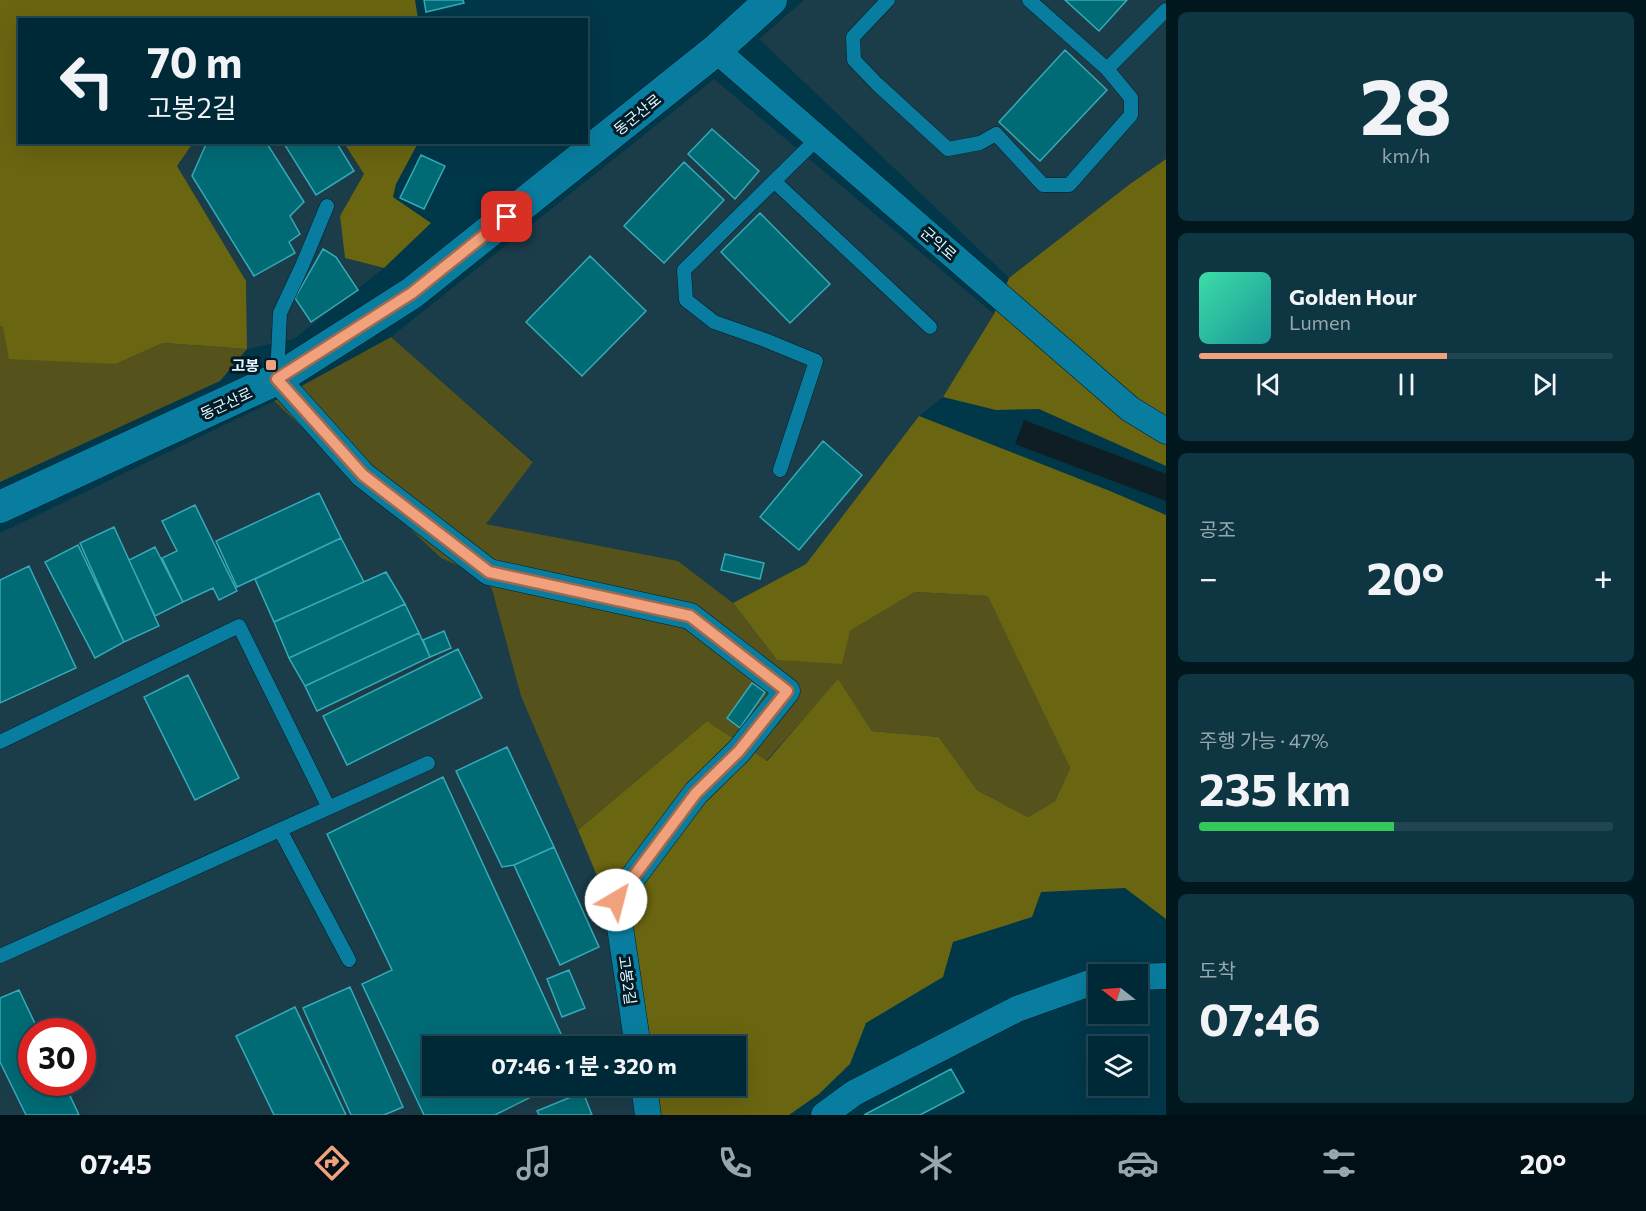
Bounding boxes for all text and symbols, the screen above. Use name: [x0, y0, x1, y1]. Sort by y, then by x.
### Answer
text: 70 m: [147, 35, 242, 87]
icon: left: [48, 42, 126, 120]
text: 28: [1360, 56, 1452, 151]
street label: 동군산로: [610, 90, 664, 138]
text: 고봉2길: [147, 91, 237, 124]
text: km/h: [1382, 143, 1430, 167]
pin: [481, 191, 532, 242]
icon: arrive: [490, 200, 523, 233]
street label: 군익로: [917, 223, 961, 263]
text: Golden Hour: [1289, 283, 1417, 310]
text: Lumen: [1289, 310, 1351, 334]
place label: 고봉: [231, 356, 259, 374]
marker: 고봉: [264, 358, 278, 372]
icon: previous: [1252, 368, 1285, 401]
icon: pause: [1390, 368, 1423, 401]
icon: next: [1528, 368, 1561, 401]
street label: 동군산로: [197, 383, 255, 423]
text: 공조: [1199, 517, 1236, 541]
text: 20°: [1367, 549, 1445, 604]
text: −: [1199, 556, 1218, 597]
text: +: [1594, 556, 1613, 597]
text: 주행 가능 · 47%: [1199, 728, 1329, 752]
text: 235 km: [1199, 760, 1351, 815]
position arrow: [584, 868, 648, 932]
street label: 고봉2길: [616, 954, 640, 1006]
text: 도착: [1199, 958, 1236, 982]
north arrow: [1088, 964, 1148, 1024]
map controls: [1088, 964, 1148, 1096]
text: 07:46: [1199, 990, 1321, 1045]
speed limit sign: 30: [18, 1018, 96, 1096]
button: layers: [1088, 1036, 1148, 1096]
text: 07:46 · 1 분 · 320 m: [491, 1052, 677, 1079]
icon: directions: [311, 1142, 353, 1184]
icon: music: [513, 1142, 555, 1184]
icon: phone: [714, 1142, 756, 1184]
icon: climate: [915, 1142, 957, 1184]
icon: car: [1117, 1142, 1159, 1184]
icon: filters: [1318, 1142, 1360, 1184]
text: 07:45: [80, 1147, 152, 1180]
text: 20°: [1520, 1147, 1566, 1180]

